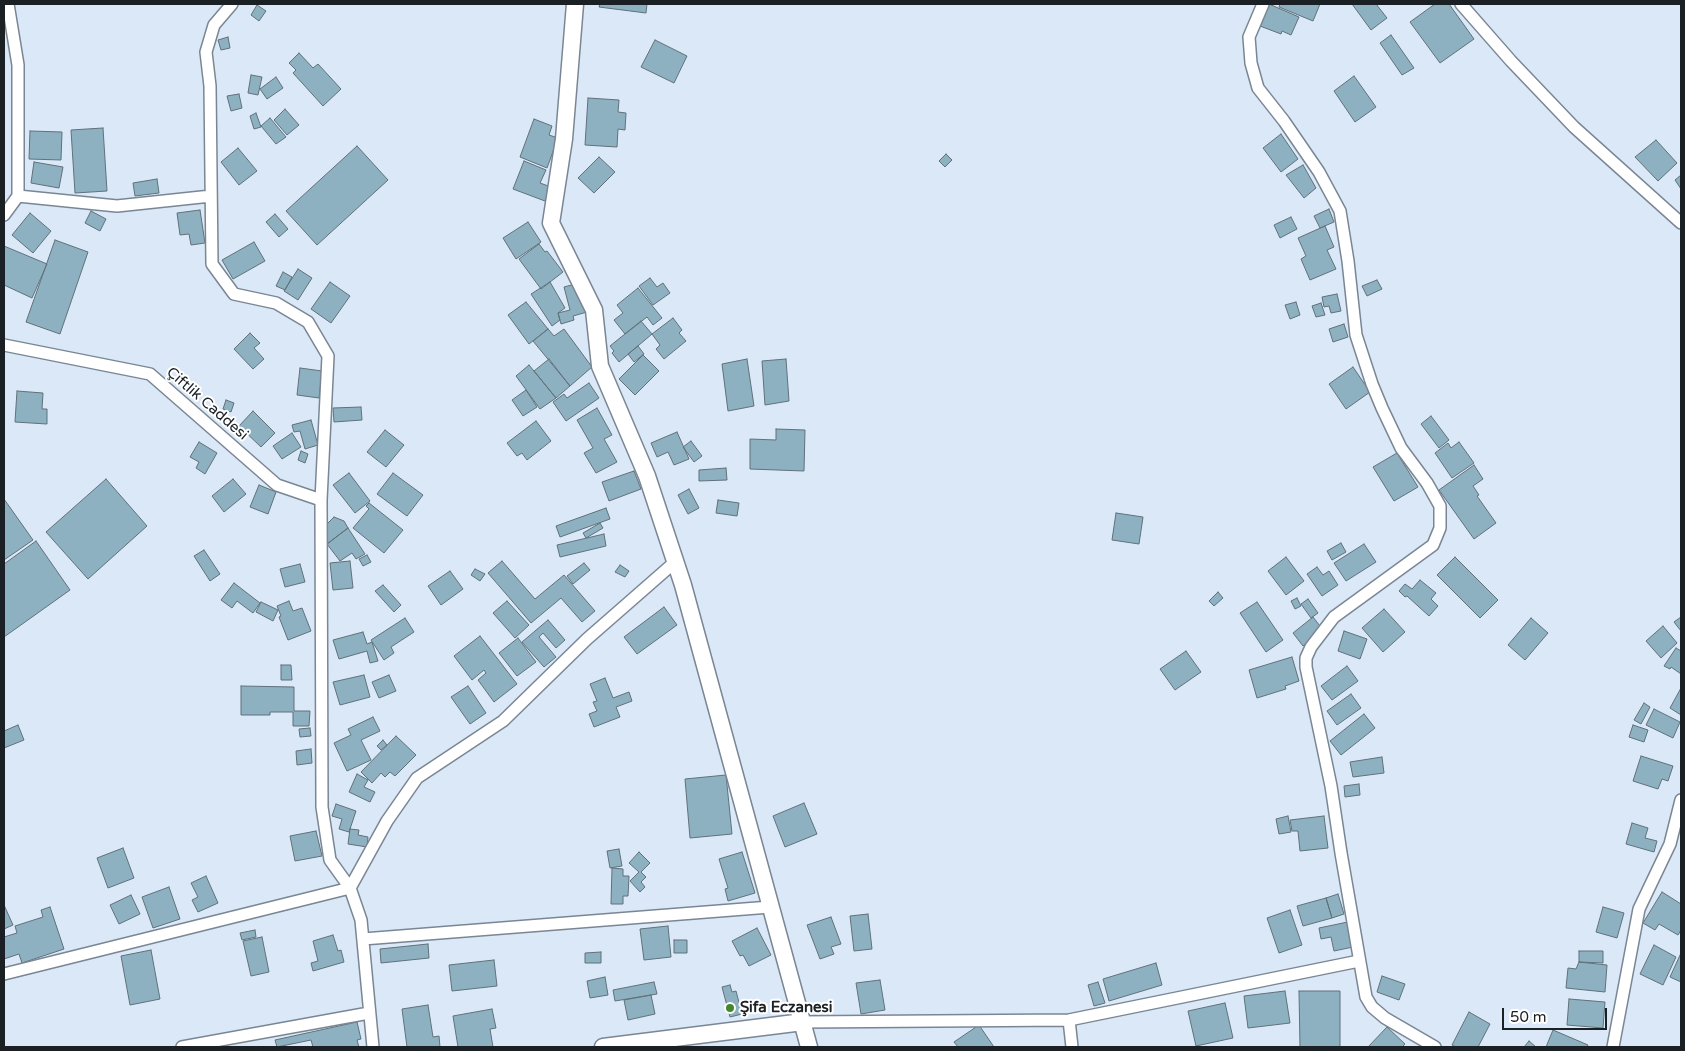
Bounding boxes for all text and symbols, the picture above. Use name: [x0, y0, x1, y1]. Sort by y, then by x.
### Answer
street label: Çiftlik Caddesi: [163, 364, 251, 444]
scale bar: [1505, 998, 1610, 1030]
place label: Şifa Eczanesi: [740, 999, 832, 1017]
marker: Şifa Eczanesi: [724, 1002, 736, 1014]
text: 50 m: [1510, 1008, 1547, 1026]

